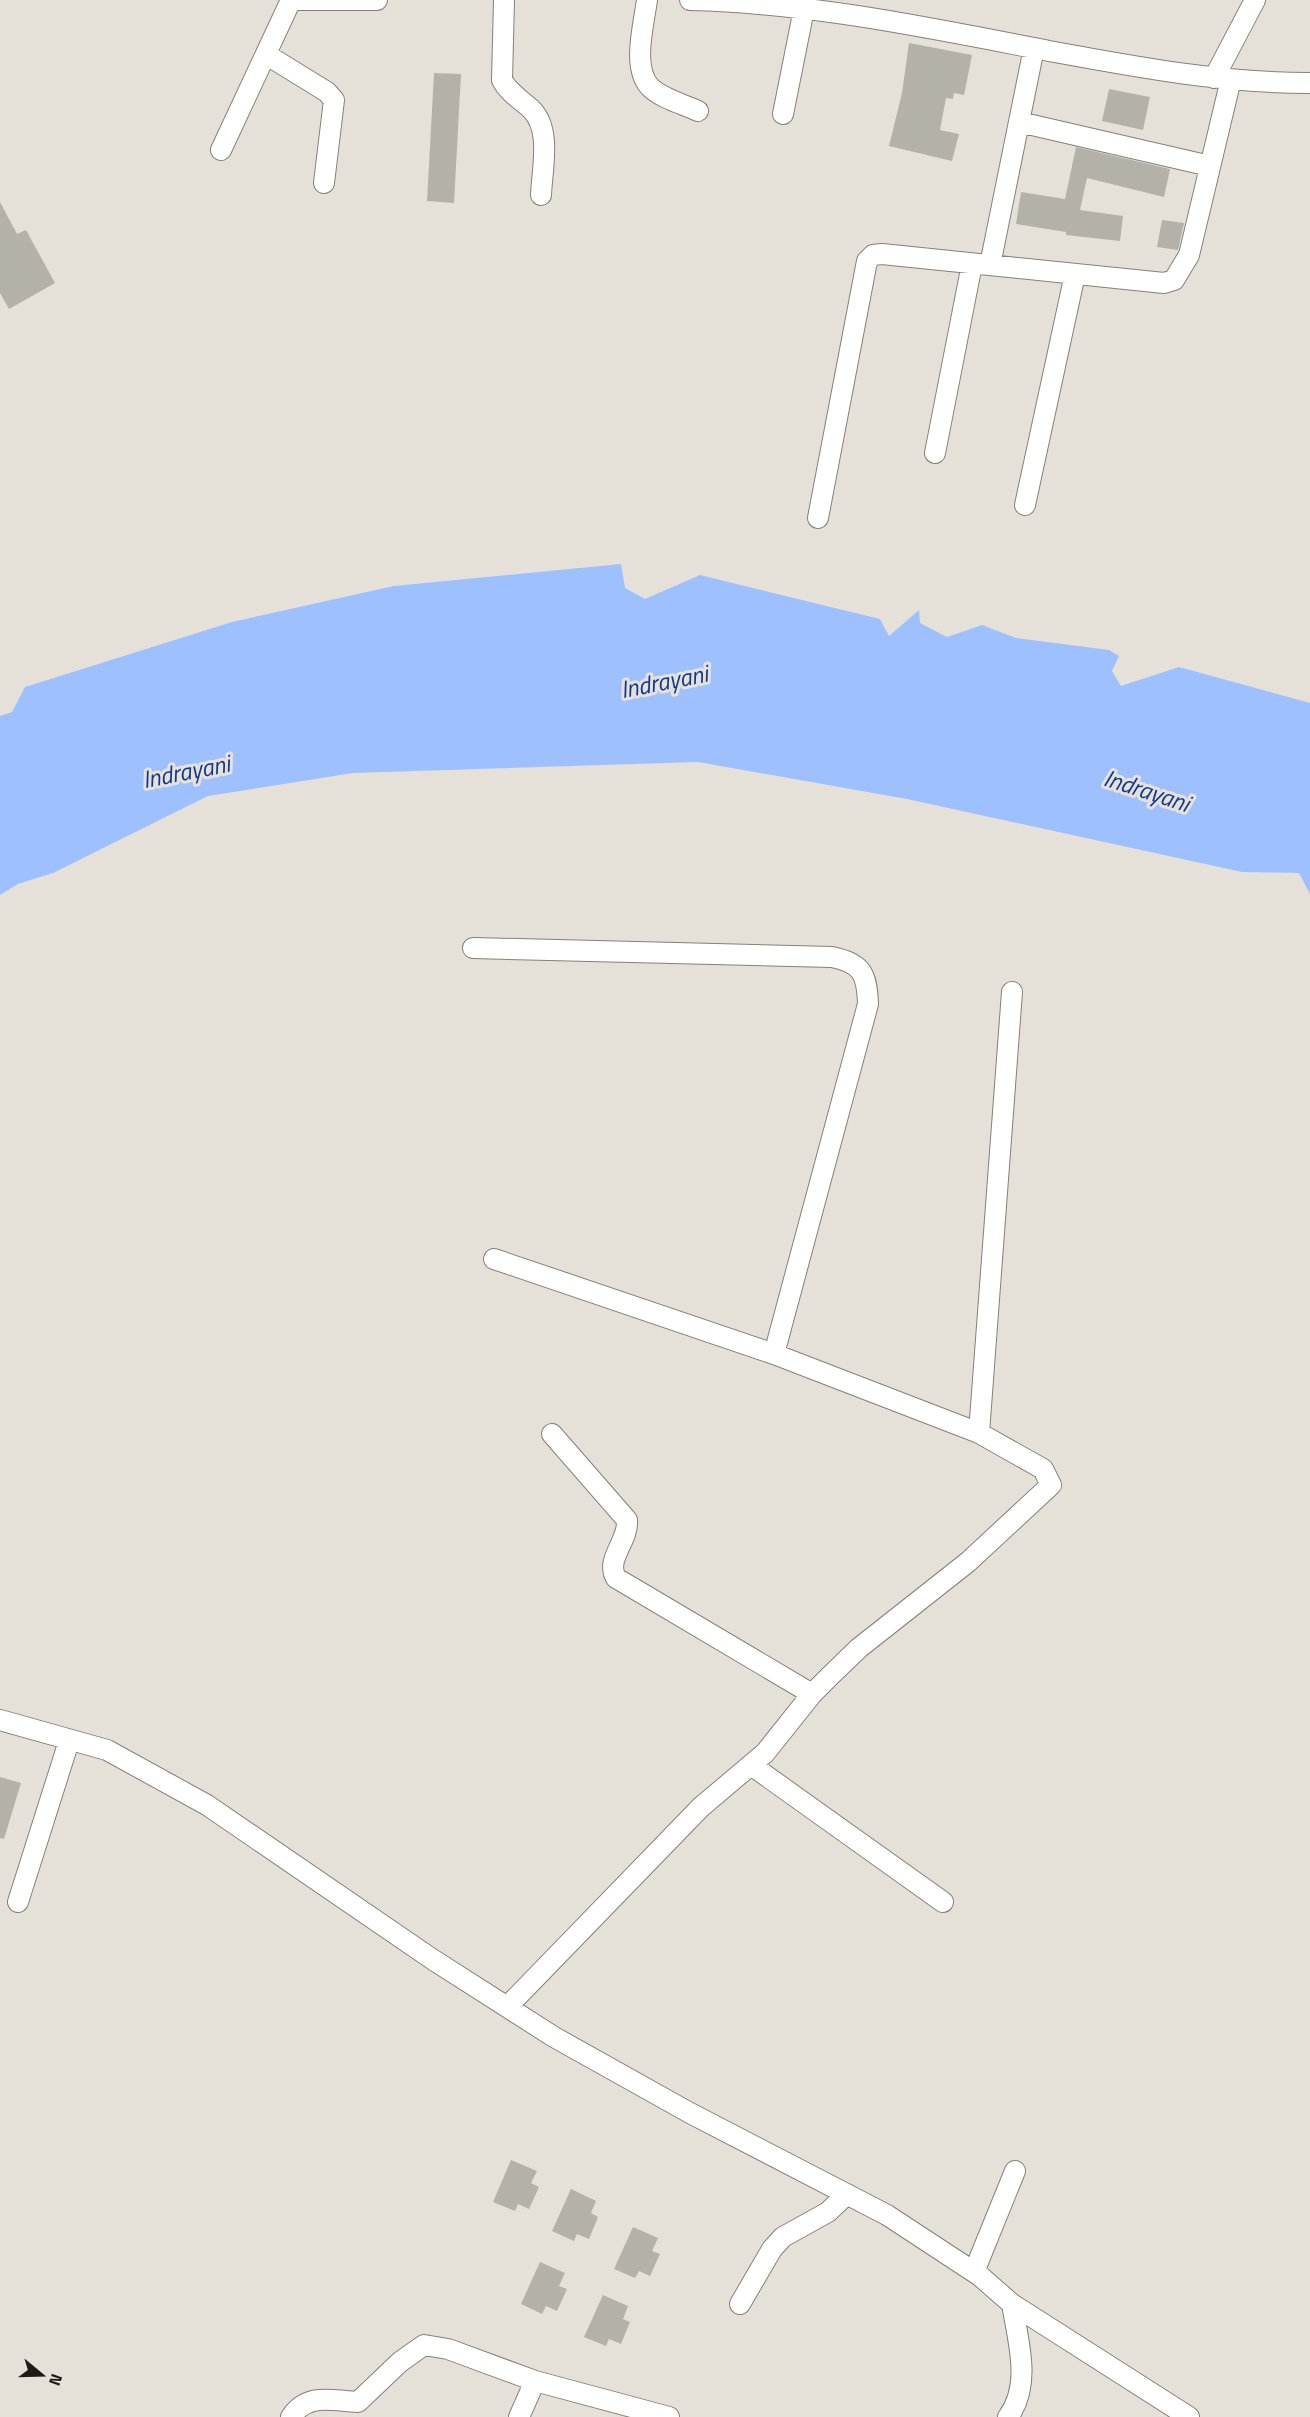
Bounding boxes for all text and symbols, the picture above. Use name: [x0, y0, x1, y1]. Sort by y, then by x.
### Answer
water label: Indrayani: [617, 654, 714, 707]
water label: Indrayani: [139, 744, 236, 797]
water label: Indrayani: [1099, 759, 1197, 822]
north arrow: [12, 2345, 72, 2405]
text: N: [43, 2371, 69, 2389]

